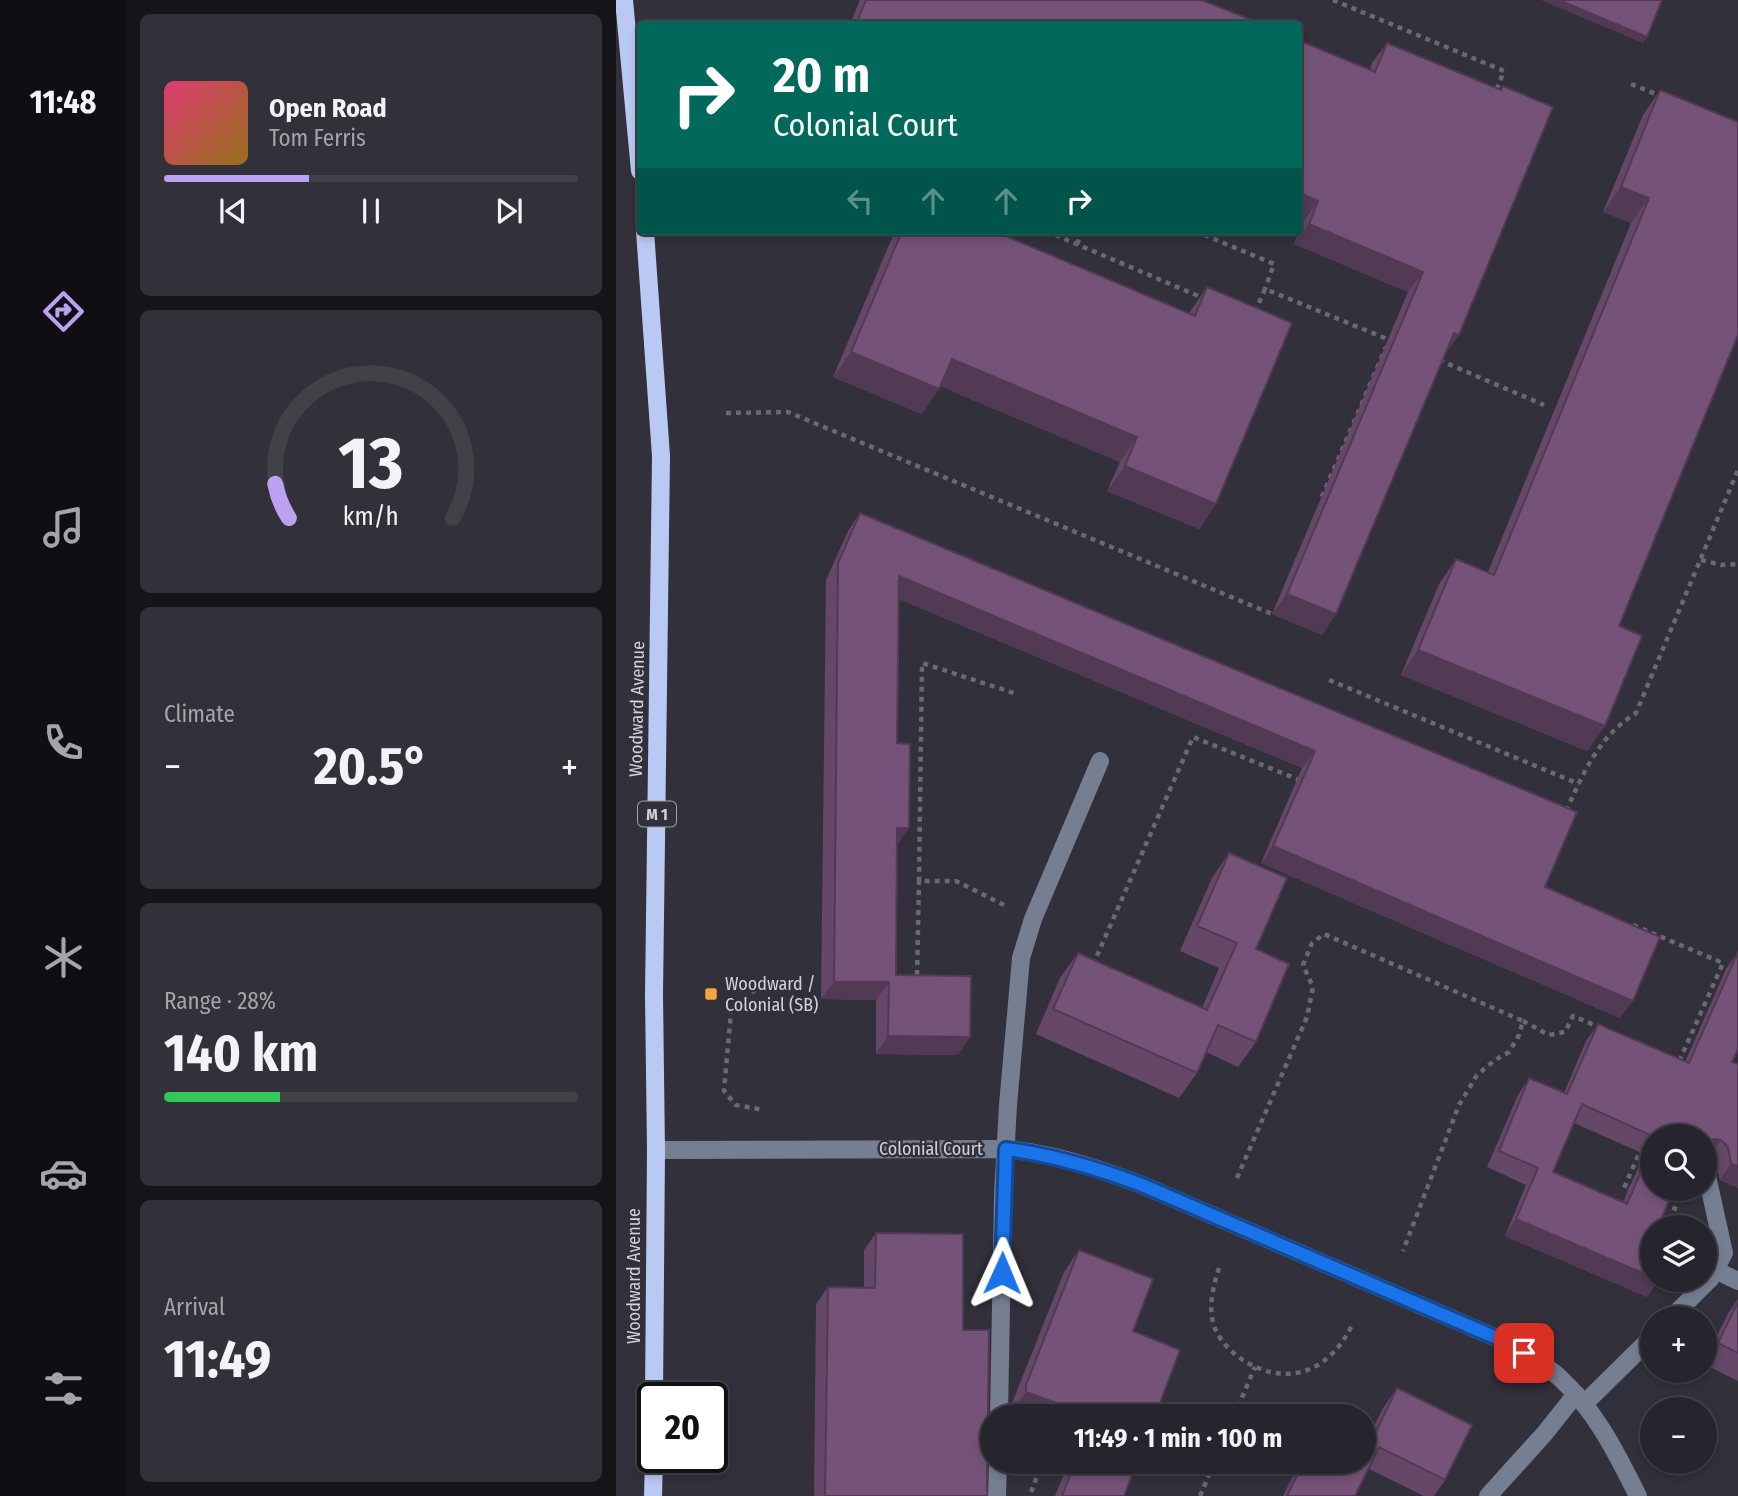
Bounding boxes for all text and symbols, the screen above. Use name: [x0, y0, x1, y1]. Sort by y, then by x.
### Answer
text: 20 m: [773, 46, 870, 105]
icon: right: [658, 49, 749, 140]
text: 11:48: [29, 83, 97, 121]
text: Open Road: [269, 93, 387, 124]
text: Colonial Court: [773, 106, 958, 144]
text: Tom Ferris: [269, 124, 366, 152]
icon: left: [841, 182, 879, 220]
icon: ahead: [914, 182, 952, 220]
icon: ahead: [987, 182, 1025, 220]
icon: right: [1060, 182, 1098, 220]
icon: previous: [214, 192, 252, 230]
icon: pause: [352, 192, 390, 230]
icon: next: [490, 192, 528, 230]
icon: directions: [39, 287, 88, 336]
text: 13: [338, 420, 404, 507]
text: km/h: [343, 501, 399, 531]
icon: music: [39, 503, 88, 552]
street label: Woodward Avenue: [625, 641, 649, 777]
text: Climate: [164, 700, 235, 728]
icon: phone: [39, 718, 88, 767]
text: 20.5°: [314, 735, 428, 798]
text: −: [164, 744, 181, 790]
text: +: [561, 744, 578, 790]
road number: M 1: [638, 802, 676, 827]
icon: climate: [39, 933, 88, 982]
place label: Woodward / Colonial (SB): [725, 973, 818, 1016]
marker: Woodward / Colonial (SB): [703, 986, 719, 1002]
text: Range · 28%: [164, 987, 276, 1015]
text: 140 km: [164, 1022, 318, 1085]
map controls: [1640, 1124, 1717, 1474]
button: search: [1640, 1124, 1717, 1201]
street label: Colonial Court: [879, 1138, 983, 1160]
icon: car: [39, 1149, 88, 1198]
street label: Woodward Avenue: [623, 1208, 645, 1344]
button: layers: [1640, 1215, 1717, 1292]
position arrow: [965, 1236, 1039, 1310]
text: Arrival: [164, 1293, 225, 1321]
button: +: [1640, 1306, 1717, 1383]
pin: [1494, 1323, 1554, 1383]
text: 11:49: [164, 1328, 271, 1391]
icon: arrive: [1505, 1334, 1543, 1372]
icon: filters: [39, 1364, 88, 1413]
speed limit sign: 20: [637, 1382, 728, 1473]
button: −: [1640, 1397, 1717, 1474]
text: 11:49 · 1 min · 100 m: [1074, 1423, 1282, 1454]

